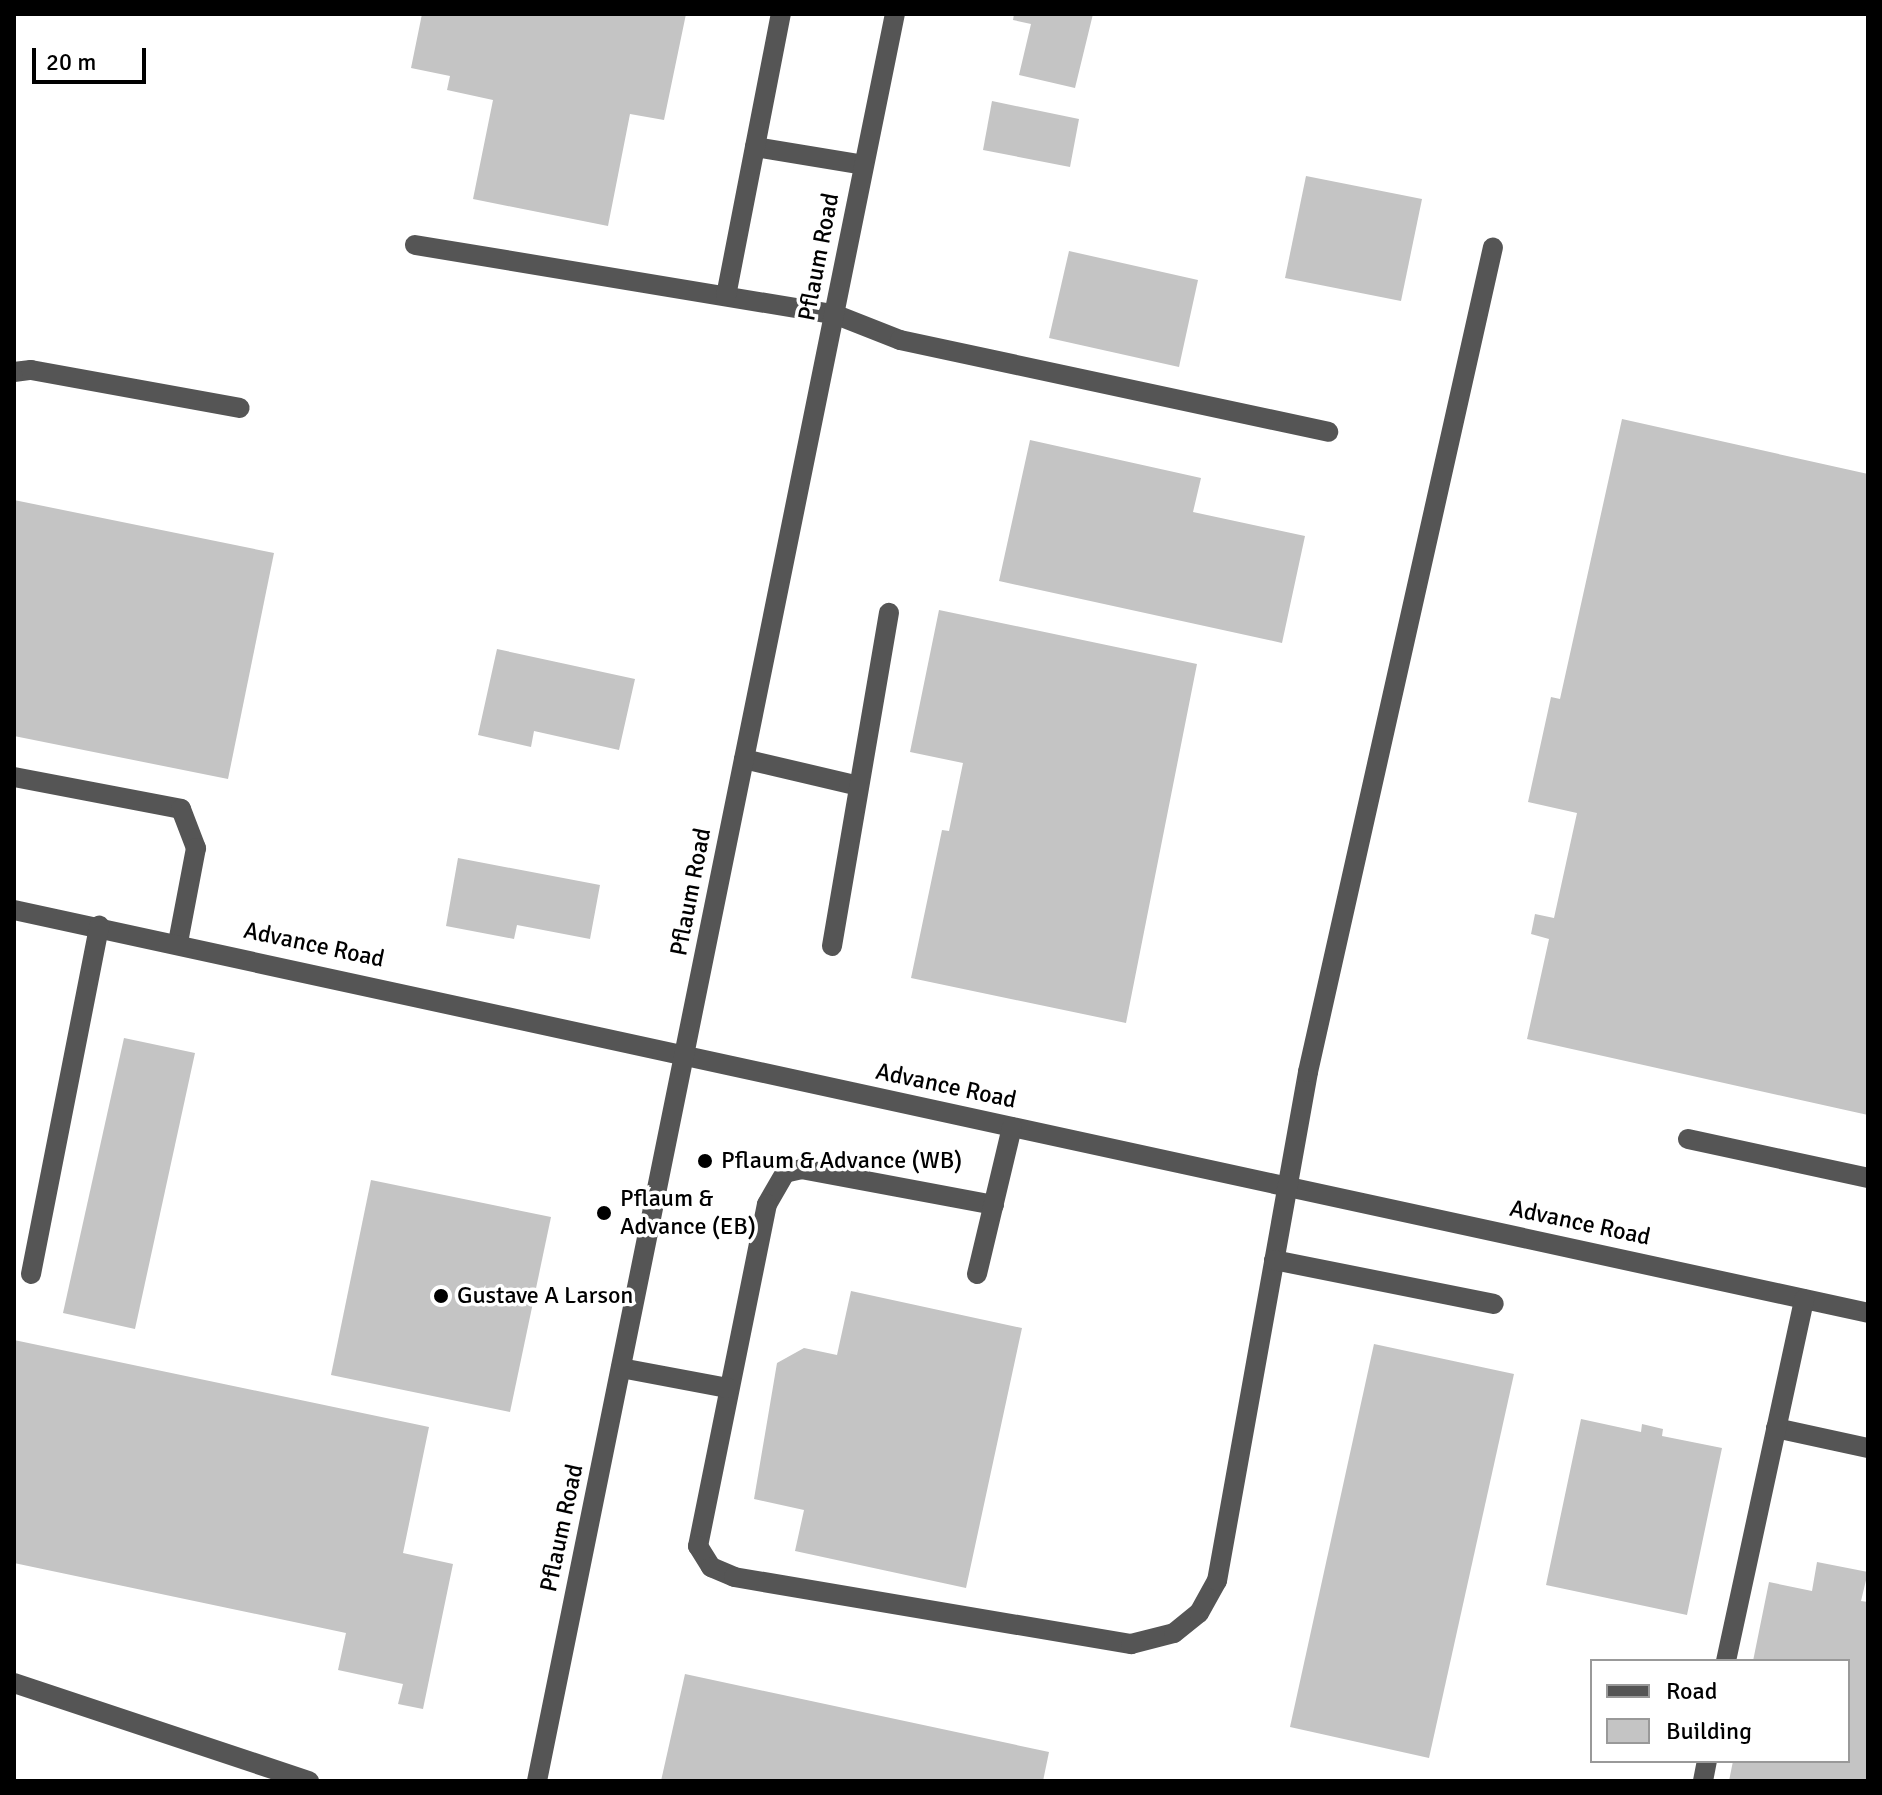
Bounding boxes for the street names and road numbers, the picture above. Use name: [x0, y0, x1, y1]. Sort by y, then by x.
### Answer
street label: Pflaum Road: [792, 191, 846, 323]
street label: Pflaum Road: [664, 826, 718, 958]
street label: Advance Road: [241, 916, 387, 974]
street label: Advance Road: [873, 1057, 1019, 1115]
street label: Advance Road: [1507, 1194, 1653, 1252]
street label: Pflaum Road: [534, 1462, 590, 1594]

